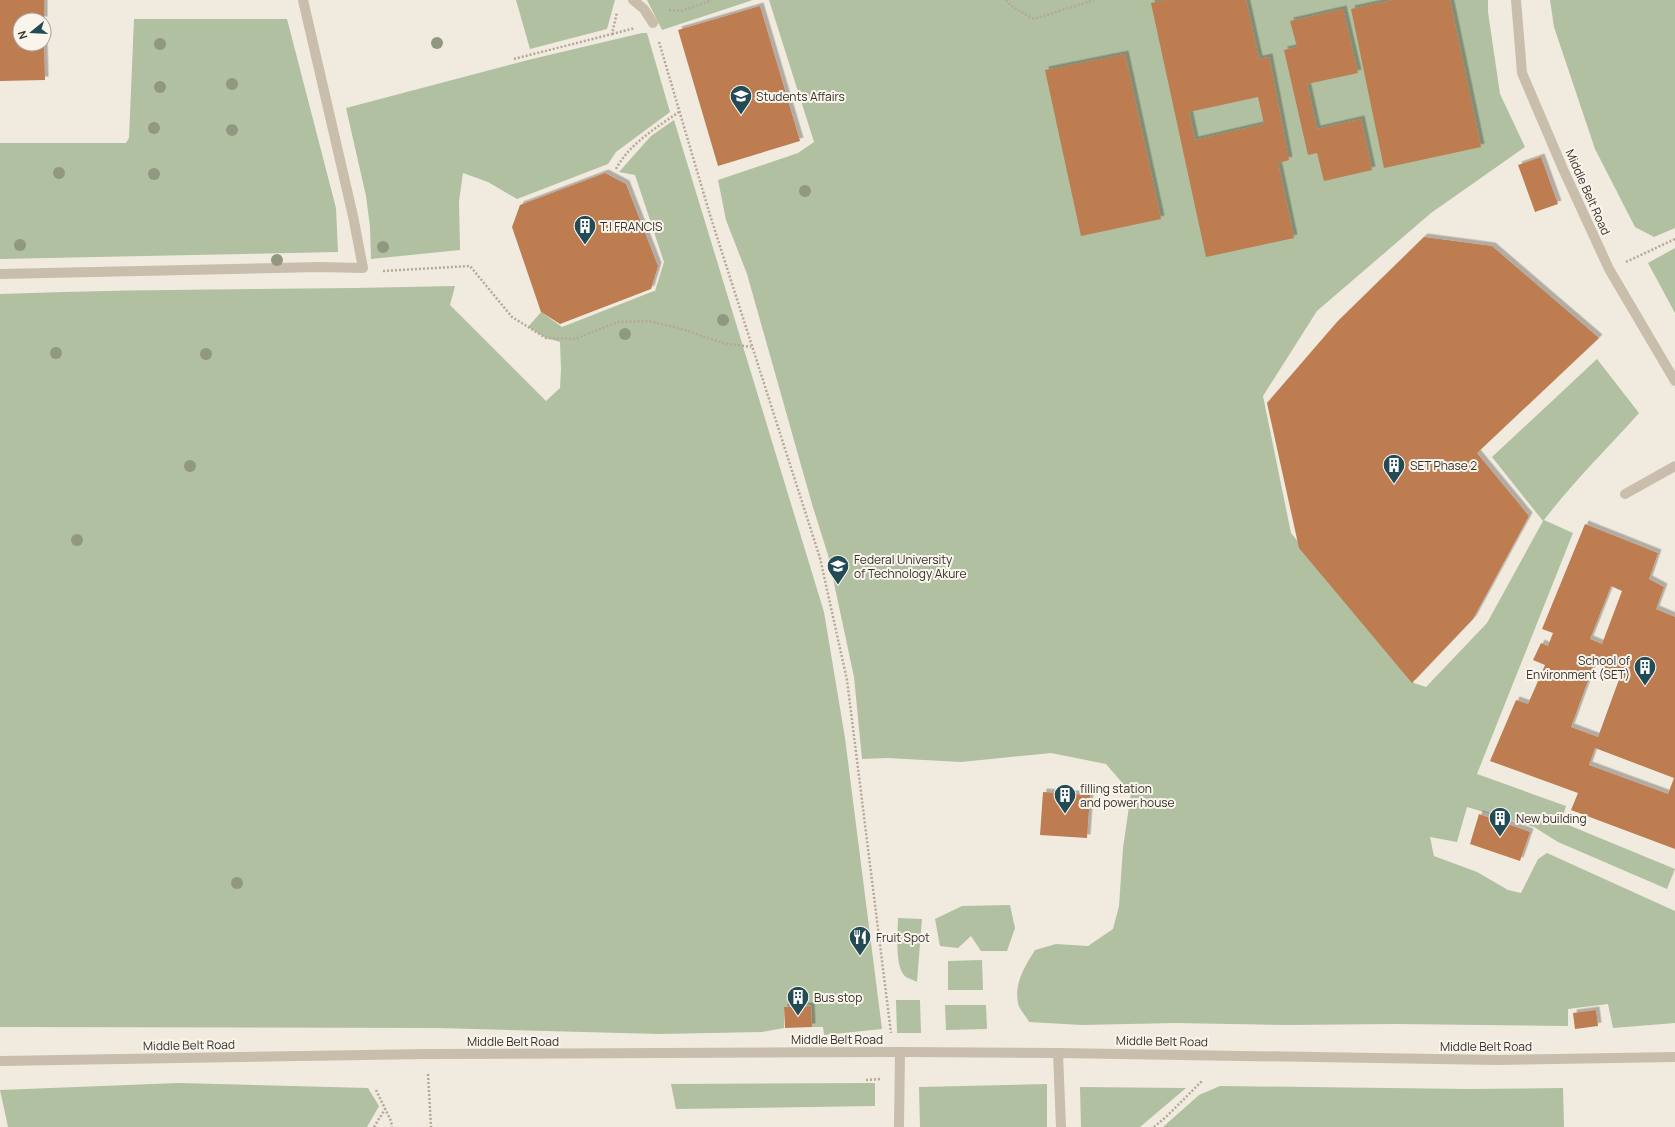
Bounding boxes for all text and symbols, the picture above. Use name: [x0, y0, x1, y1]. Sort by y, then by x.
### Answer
north arrow: [12, 12, 52, 52]
text: N: [14, 29, 30, 41]
school or university icon: Students Affairs: [728, 83, 754, 116]
place label: Students Affairs: [756, 88, 845, 105]
street label: Middle Belt Road: [1561, 146, 1615, 238]
building icon: T.I FRANCIS: [572, 213, 598, 246]
place label: T.I FRANCIS: [600, 218, 662, 235]
building icon: SET Phase 2: [1381, 452, 1407, 485]
place label: SET Phase 2: [1410, 457, 1477, 474]
place label: Federal University of Technology Akure: [854, 551, 967, 582]
school or university icon: Federal University of Technology Akure: [825, 553, 851, 586]
place label: School of Environment (SET): [1526, 652, 1631, 683]
building icon: School of Environment (SET): [1632, 654, 1658, 687]
place label: filling station and power house: [1080, 780, 1175, 811]
building icon: filling station and power house: [1052, 782, 1078, 815]
building icon: New building: [1487, 805, 1513, 838]
place label: New building: [1516, 810, 1587, 827]
restaurant icon: Fruit Spot: [847, 924, 873, 957]
place label: Fruit Spot: [876, 929, 930, 946]
building icon: Bus stop: [785, 984, 811, 1017]
place label: Bus stop: [814, 989, 862, 1006]
street label: Middle Belt Road: [791, 1031, 883, 1048]
street label: Middle Belt Road: [1116, 1032, 1208, 1050]
street label: Middle Belt Road: [467, 1033, 559, 1050]
street label: Middle Belt Road: [143, 1036, 235, 1054]
street label: Middle Belt Road: [1440, 1038, 1532, 1055]

